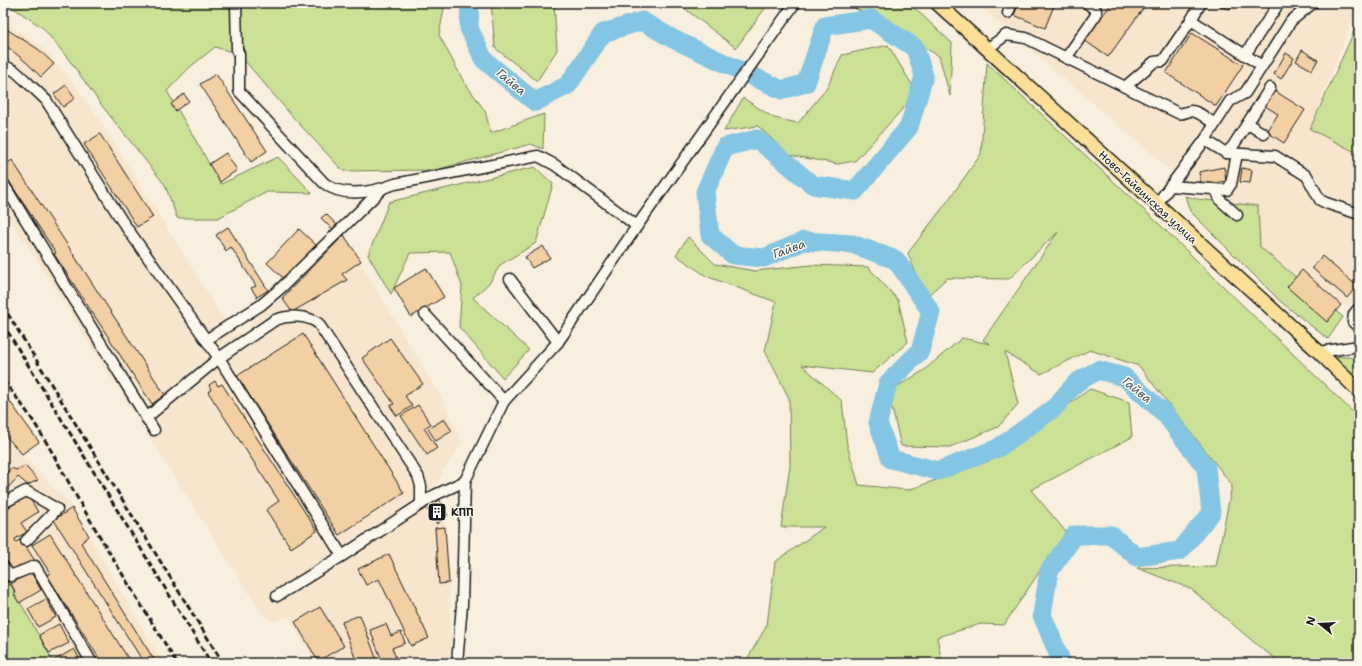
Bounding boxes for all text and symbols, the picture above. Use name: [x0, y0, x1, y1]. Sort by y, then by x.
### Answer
water label: Гайва: [493, 65, 529, 99]
street label: Ново-Гайвинская улица: [1095, 148, 1200, 247]
water label: Гайва: [770, 236, 808, 262]
water label: Гайва: [1119, 373, 1155, 407]
building icon: КПП: [426, 501, 448, 523]
place label: КПП: [451, 505, 474, 520]
north arrow: [1300, 604, 1340, 644]
text: N: [1302, 614, 1320, 628]

